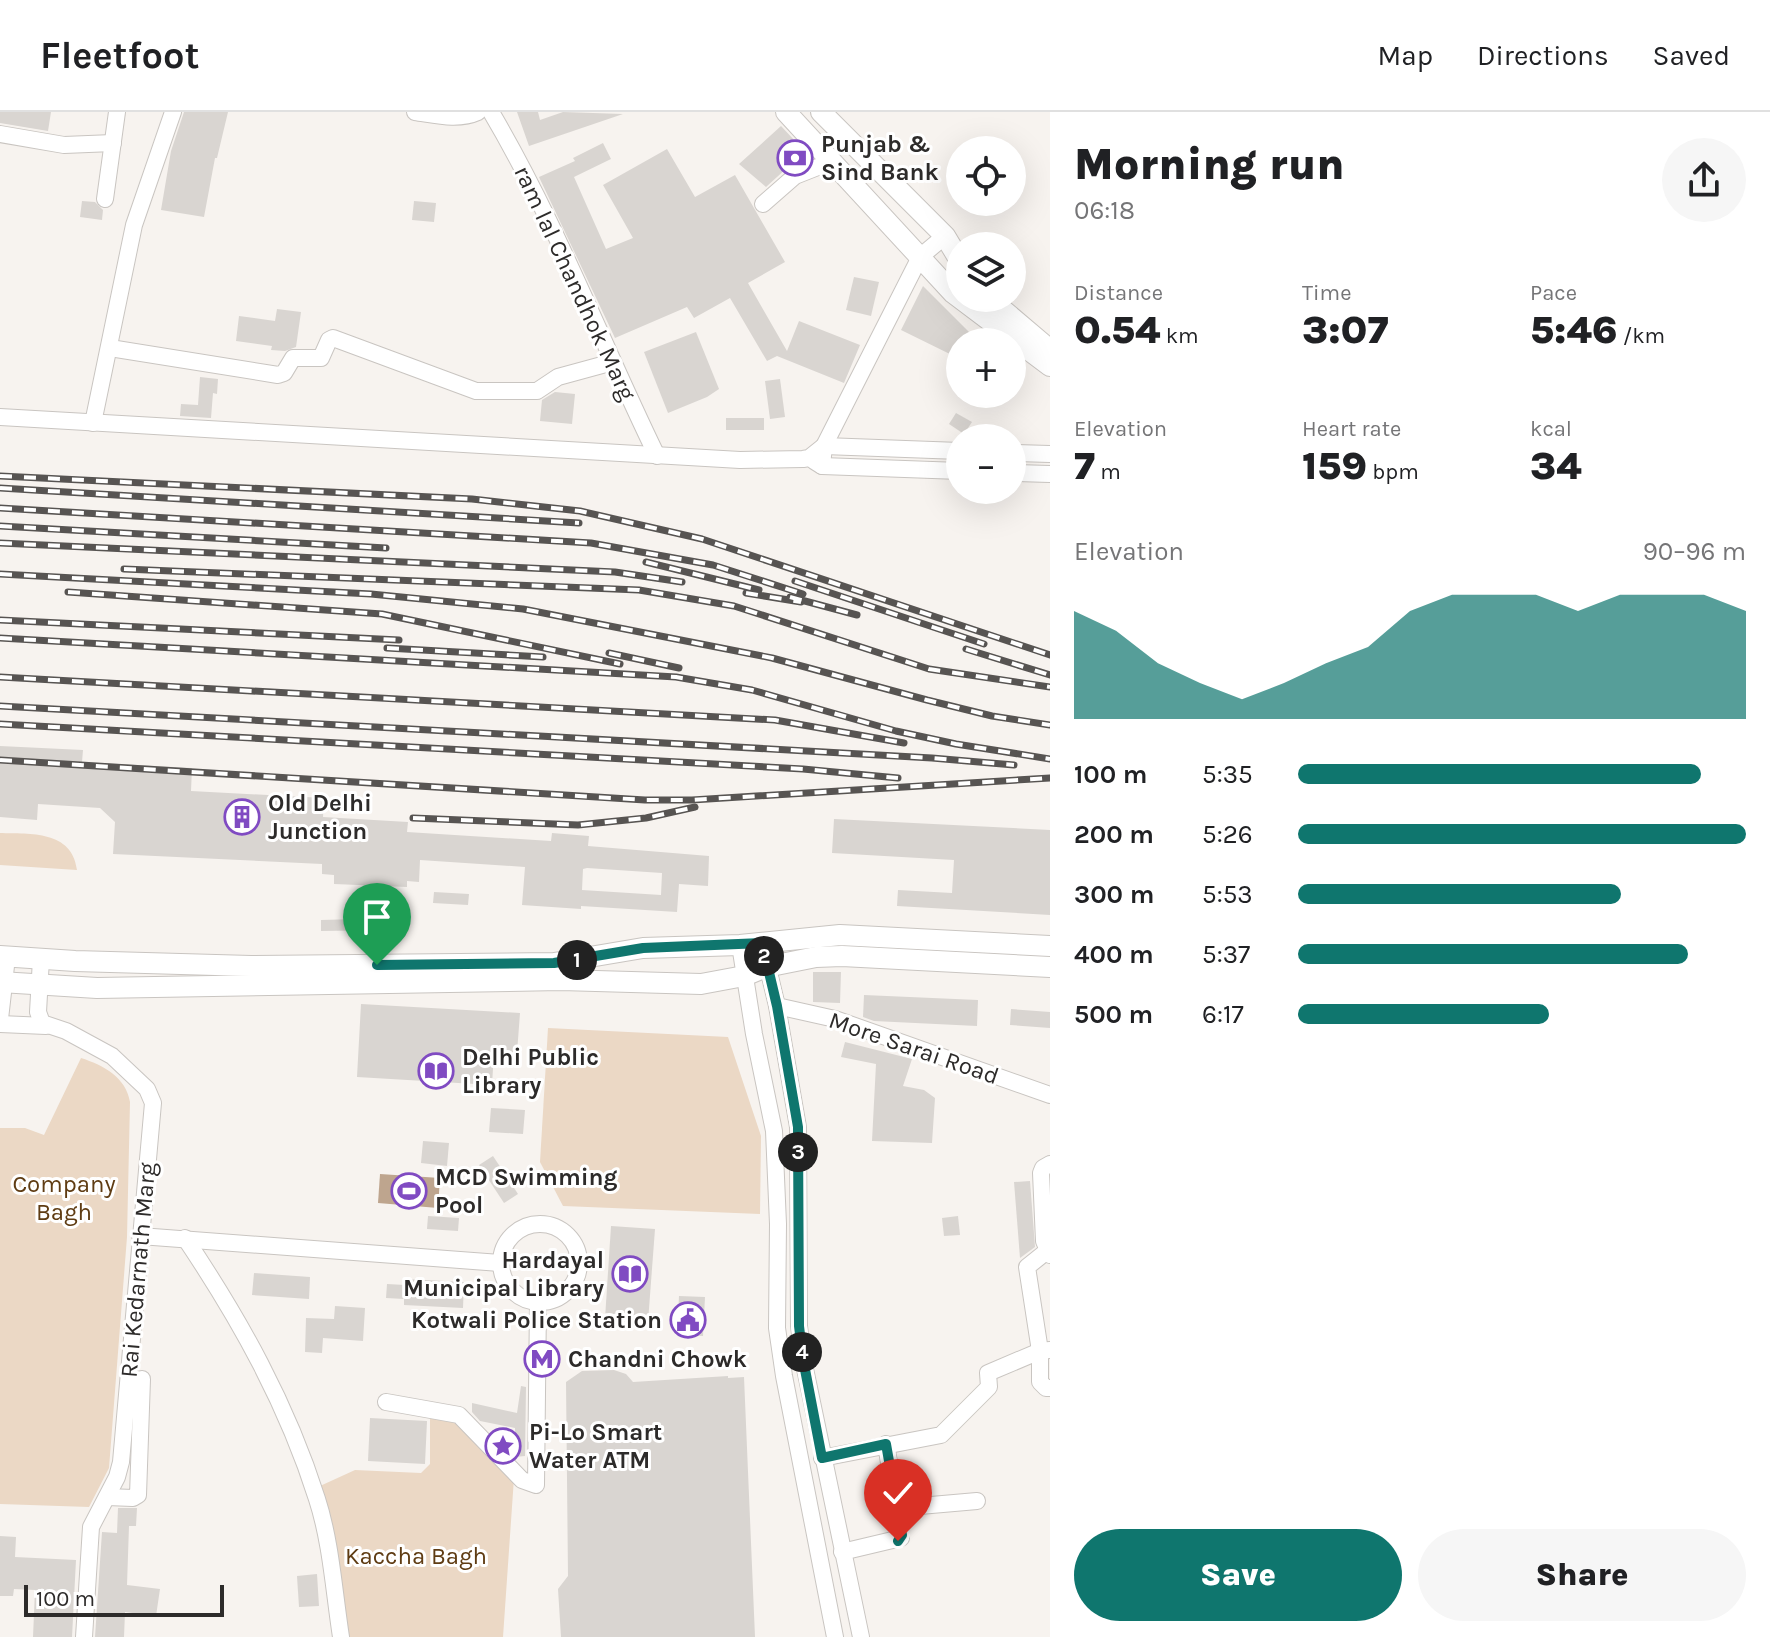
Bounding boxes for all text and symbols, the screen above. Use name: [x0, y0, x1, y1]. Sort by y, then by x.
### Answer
text: Fleetfoot: [40, 33, 200, 78]
text: Map: [1378, 39, 1433, 72]
text: Directions: [1477, 39, 1609, 72]
text: Saved: [1653, 39, 1730, 72]
place label: Punjab & Sind Bank: [821, 130, 939, 186]
map controls: [946, 136, 1026, 504]
button: locate: [946, 136, 1026, 216]
button: share: [1662, 138, 1746, 222]
bank icon: Punjab & Sind Bank: [776, 139, 814, 177]
text: Morning run: [1074, 139, 1345, 190]
street label: ram lal Chandhok Marg: [508, 161, 642, 405]
text: 06:18: [1074, 195, 1135, 226]
button: layers: [946, 232, 1026, 312]
text: Distance: [1074, 280, 1163, 306]
text: Time: [1302, 280, 1351, 306]
text: Pace: [1530, 280, 1577, 306]
text: 0.54: [1074, 306, 1160, 353]
text: 3:07: [1302, 306, 1389, 353]
text: 5:46: [1530, 306, 1618, 353]
text: km: [1160, 323, 1199, 349]
text: /km: [1618, 323, 1665, 349]
button: +: [946, 328, 1026, 408]
text: Elevation: [1074, 416, 1167, 442]
text: Heart rate: [1302, 416, 1401, 442]
text: kcal: [1530, 416, 1572, 442]
button: −: [946, 424, 1026, 504]
text: 7: [1074, 442, 1095, 489]
text: 159: [1302, 442, 1367, 489]
text: 34: [1530, 442, 1582, 489]
text: m: [1095, 459, 1121, 485]
text: bpm: [1367, 459, 1419, 485]
text: Elevation: [1074, 536, 1184, 567]
text: 90–96 m: [1643, 536, 1746, 567]
text: 100 m: [1074, 759, 1147, 790]
text: 5:35: [1202, 759, 1253, 790]
place label: Old Delhi Junction: [268, 789, 372, 845]
building icon: Old Delhi Junction: [223, 798, 261, 836]
text: 200 m: [1074, 819, 1154, 850]
text: 5:26: [1202, 819, 1253, 850]
text: 300 m: [1074, 879, 1154, 910]
text: 5:53: [1202, 879, 1253, 910]
pin: [343, 883, 411, 965]
icon: arrive: [355, 895, 399, 939]
pin: 2: [744, 936, 784, 976]
text: 400 m: [1074, 939, 1154, 970]
text: 5:37: [1202, 939, 1250, 970]
pin: 1: [557, 940, 597, 980]
text: 2: [757, 943, 771, 969]
text: 1: [573, 947, 581, 973]
text: 500 m: [1074, 999, 1153, 1030]
text: 6:17: [1202, 999, 1244, 1030]
street label: More Sarai Road: [825, 1006, 1003, 1090]
place label: Delhi Public Library: [462, 1043, 599, 1099]
library icon: Delhi Public Library: [417, 1052, 455, 1090]
pin: 3: [778, 1132, 818, 1172]
text: 3: [791, 1139, 805, 1165]
street label: Rai Kedarnath Marg: [115, 1161, 161, 1379]
place label: MCD Swimming Pool: [435, 1163, 617, 1219]
park label: Company Bagh: [12, 1170, 116, 1226]
sports icon: MCD Swimming Pool: [390, 1172, 428, 1210]
place label: Hardayal Municipal Library: [403, 1246, 604, 1302]
library icon: Hardayal Municipal Library: [611, 1255, 649, 1293]
public building icon: Kotwali Police Station: [669, 1301, 707, 1339]
place label: Kotwali Police Station: [411, 1306, 662, 1334]
pin: 4: [782, 1332, 822, 1372]
text: 4: [795, 1339, 809, 1365]
metro station icon: Chandni Chowk: [523, 1340, 561, 1378]
place label: Chandni Chowk: [568, 1345, 747, 1373]
place label: Pi-Lo Smart Water ATM: [529, 1418, 662, 1474]
place icon: Pi-Lo Smart Water ATM: [484, 1427, 522, 1465]
pin: [864, 1459, 932, 1541]
icon: check: [876, 1471, 920, 1515]
button: Save: [1074, 1529, 1402, 1621]
button: Share: [1418, 1529, 1746, 1621]
park label: Kaccha Bagh: [345, 1542, 487, 1570]
scale bar: [24, 1581, 224, 1617]
text: 100 m: [36, 1586, 95, 1612]

